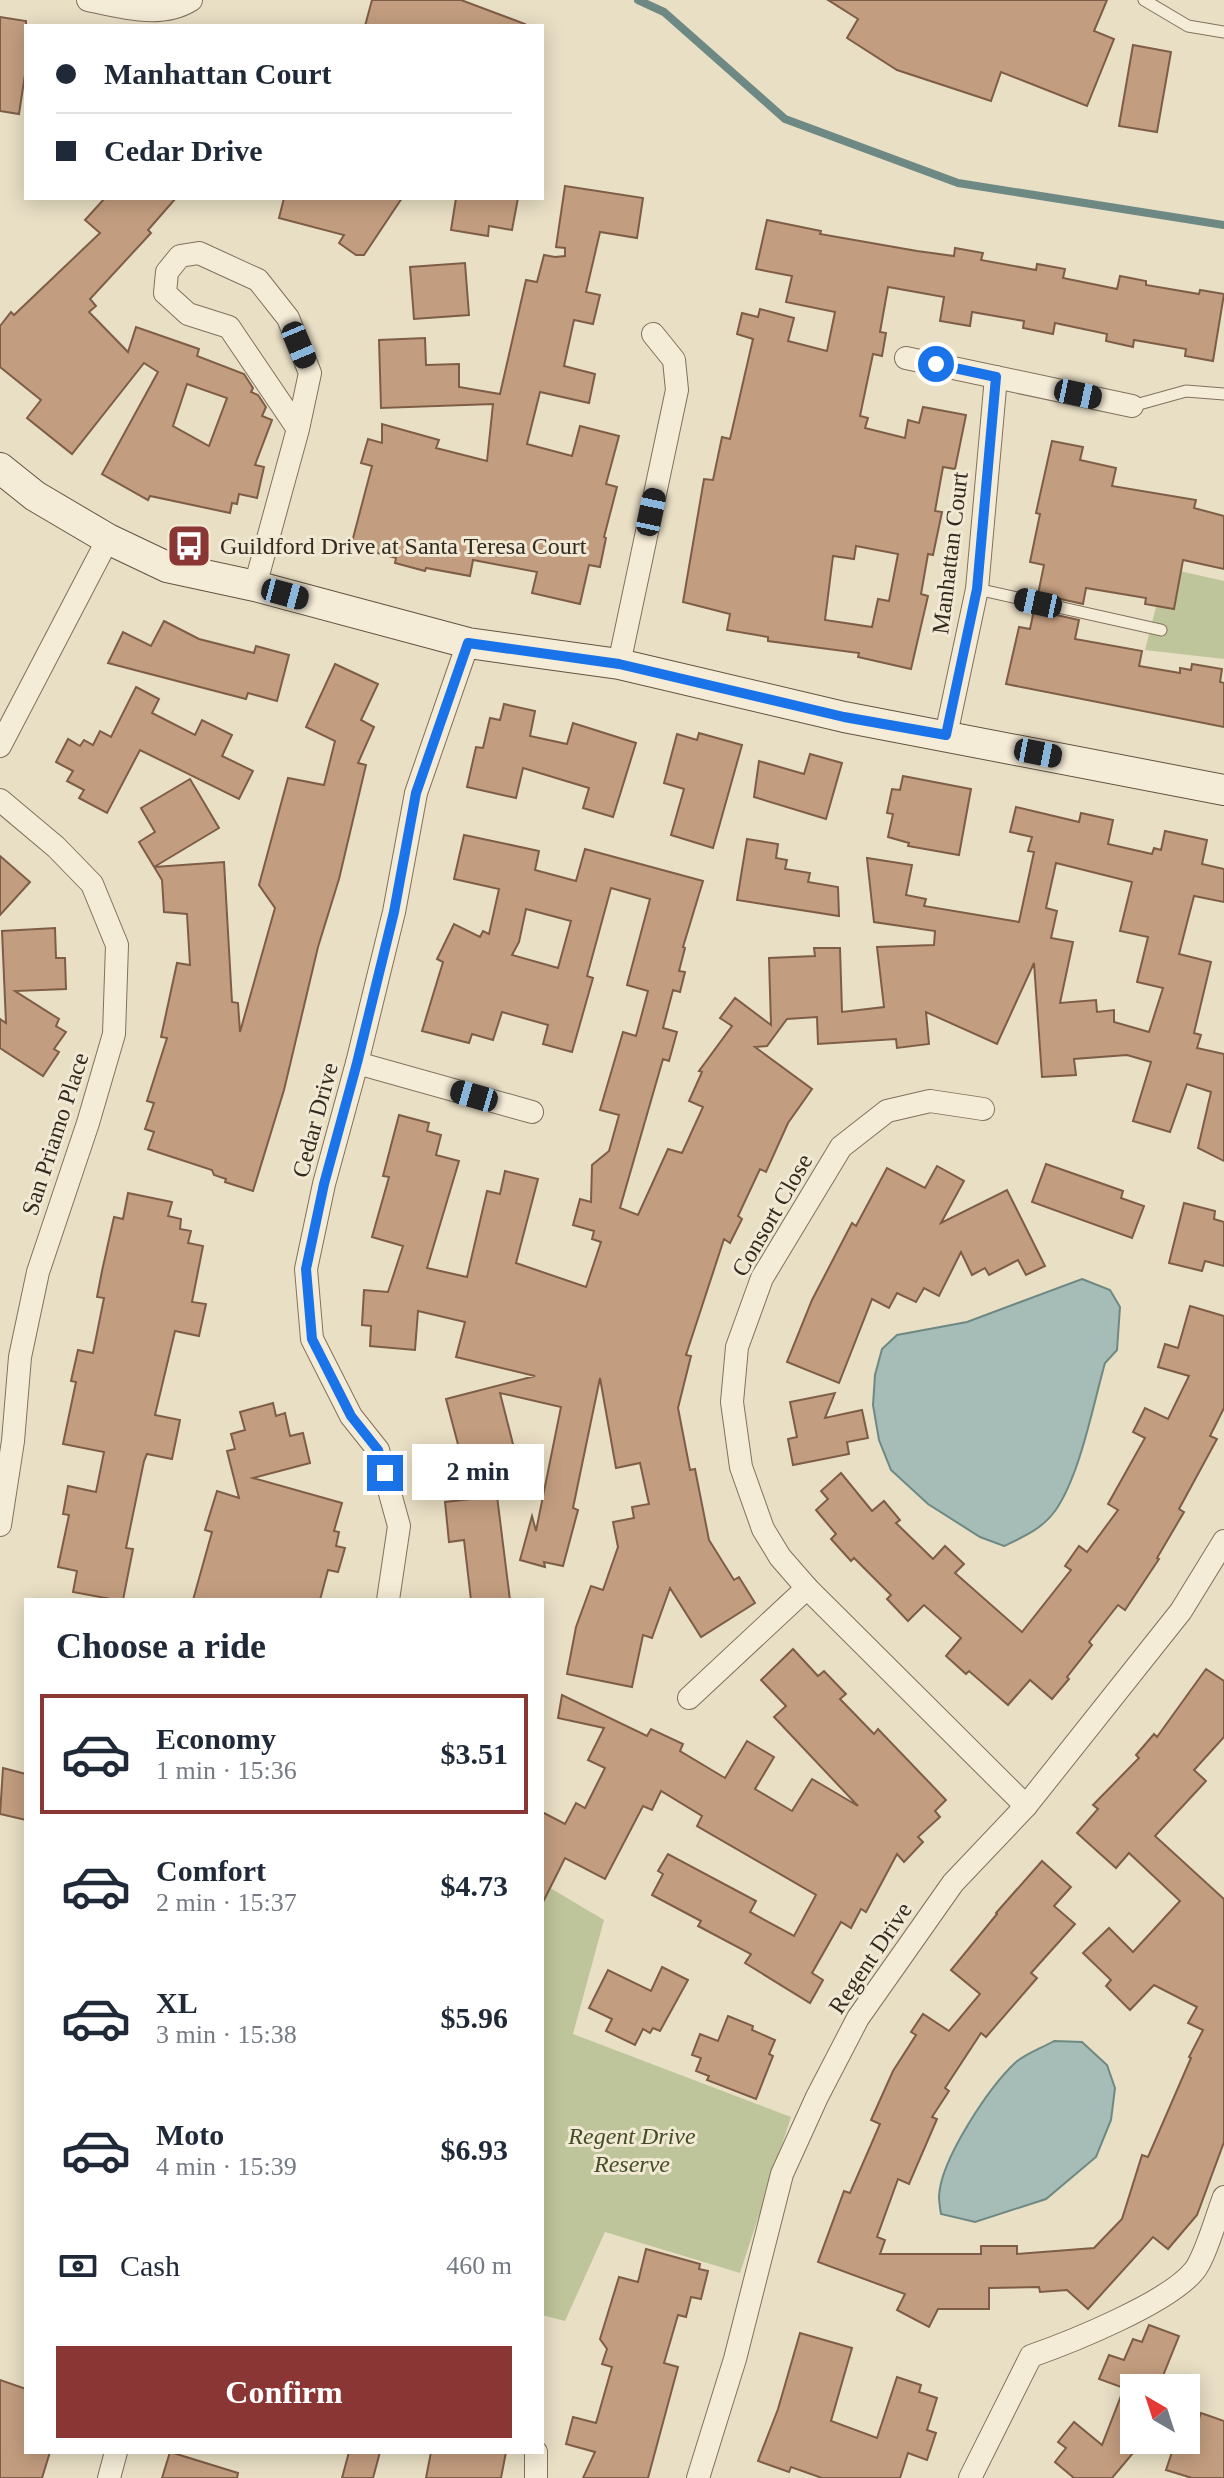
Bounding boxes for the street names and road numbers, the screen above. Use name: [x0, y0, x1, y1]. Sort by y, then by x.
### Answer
street label: Manhattan Court: [927, 470, 973, 636]
street label: San Priamo Place: [16, 1049, 94, 1219]
street label: Cedar Drive: [287, 1060, 343, 1180]
street label: Consort Close: [727, 1149, 817, 1281]
street label: Regent Drive: [823, 1897, 917, 2019]

